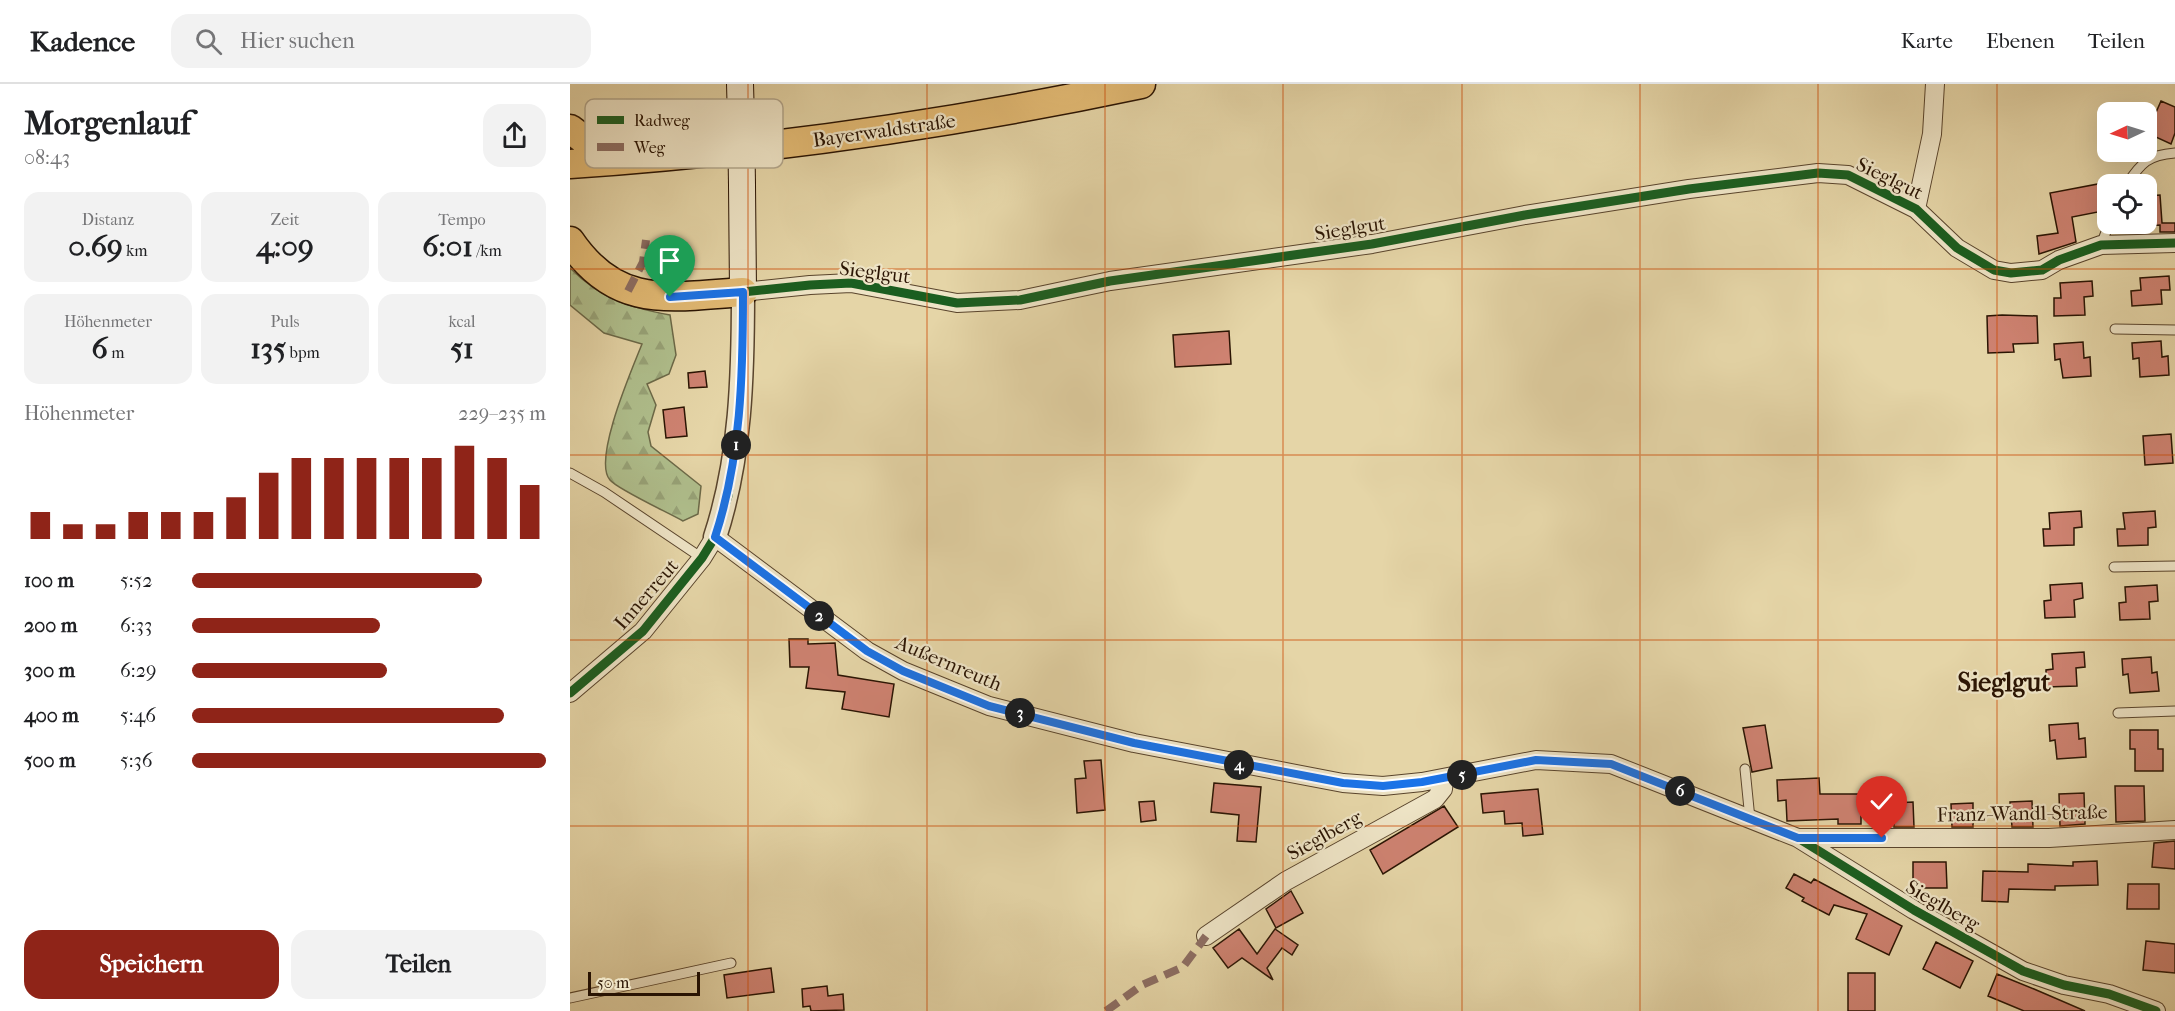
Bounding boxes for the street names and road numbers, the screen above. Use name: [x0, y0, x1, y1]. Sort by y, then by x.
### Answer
street label: Bayerwaldstraße: [811, 109, 957, 152]
street label: Sieglgut: [1853, 152, 1927, 204]
street label: Sieglgut: [1313, 212, 1387, 245]
street label: Sieglgut: [838, 257, 912, 288]
street label: Innerreut: [610, 554, 683, 634]
street label: Außernreuth: [891, 630, 1006, 696]
street label: Franz-Wandl-Straße: [1936, 801, 2108, 826]
street label: Sieglberg: [1283, 805, 1366, 865]
street label: Sieglberg: [1902, 875, 1984, 936]

